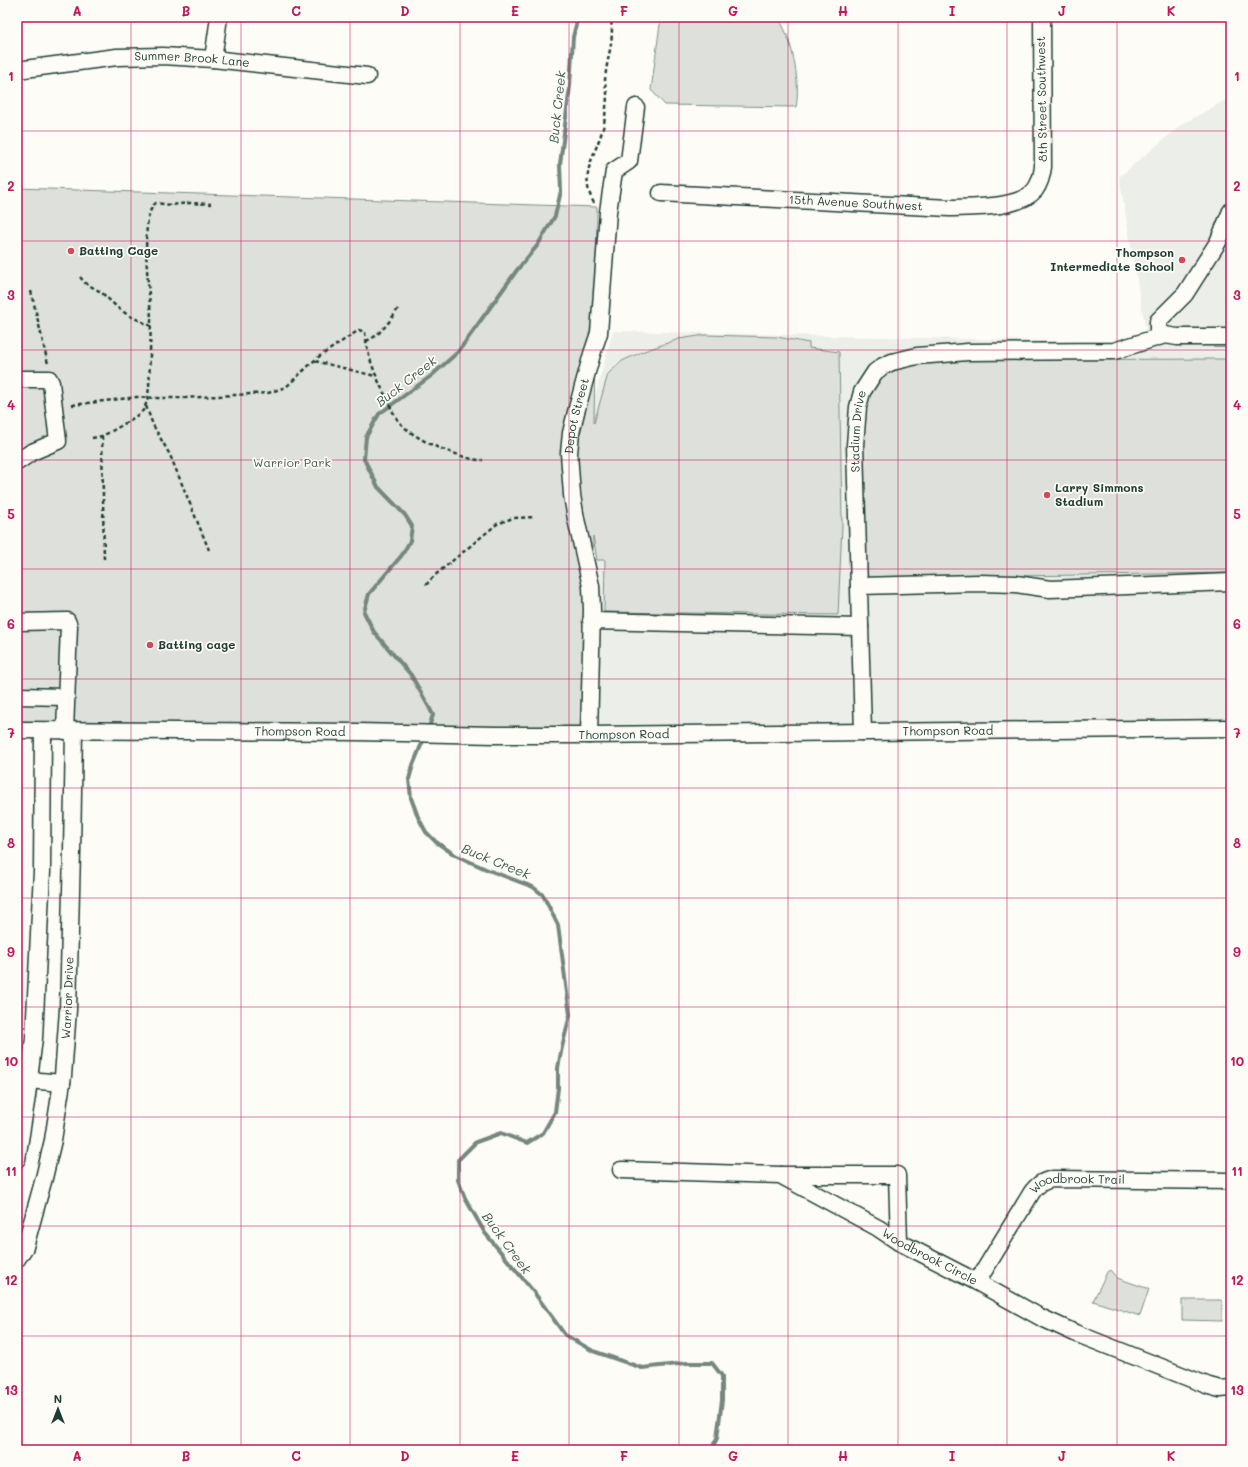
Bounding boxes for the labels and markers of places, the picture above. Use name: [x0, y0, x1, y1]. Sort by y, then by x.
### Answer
place label: Batting Cage: [79, 242, 158, 258]
place label: Thompson Intermediate School: [1050, 244, 1174, 274]
marker: Batting Cage: [66, 246, 76, 256]
marker: Thompson Intermediate School: [1177, 255, 1187, 265]
place label: Larry Simmons Stadium: [1055, 479, 1144, 509]
marker: Larry Simmons Stadium: [1042, 490, 1052, 500]
place label: Batting cage: [158, 636, 235, 652]
marker: Batting cage: [145, 640, 155, 650]

